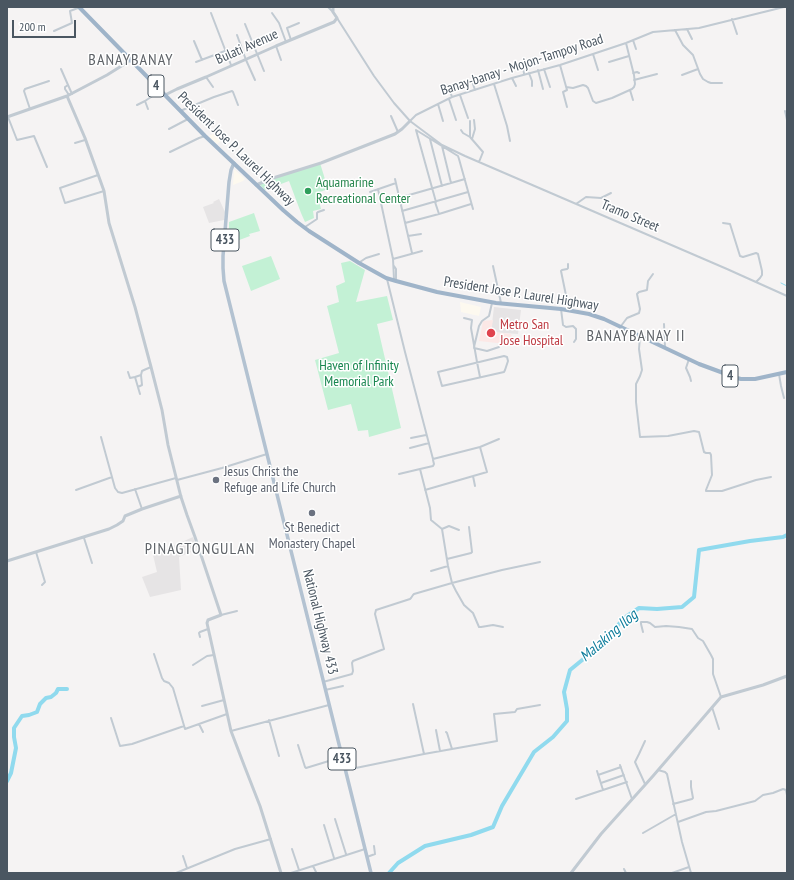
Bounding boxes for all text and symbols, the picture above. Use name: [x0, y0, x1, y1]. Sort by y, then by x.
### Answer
scale bar: [14, 12, 78, 38]
text: 200 m: [19, 19, 46, 34]
street label: Bulati Avenue: [213, 26, 281, 68]
street label: Banay-banay - Mojon-Tampoy Road: [439, 31, 605, 99]
district label: BANAYBANAY: [88, 50, 174, 70]
road number: 4: [148, 75, 164, 97]
street label: President Jose P. Laurel Highway: [174, 89, 298, 209]
place label: Aquamarine Recreational Center: [316, 175, 410, 208]
marker: Aquamarine Recreational Center: [303, 186, 313, 196]
street label: Tramo Street: [598, 196, 662, 236]
road number: 433: [211, 229, 239, 251]
street label: President Jose P. Laurel Highway: [442, 273, 600, 315]
place label: Metro San Jose Hospital: [500, 317, 563, 350]
district label: BANAYBANAY II: [586, 326, 686, 346]
marker: Metro San Jose Hospital: [485, 327, 497, 339]
park label: Haven of Infinity Memorial Park: [319, 358, 399, 390]
road number: 4: [722, 365, 738, 387]
place label: Jesus Christ the Refuge and Life Church: [224, 464, 336, 496]
marker: Jesus Christ the Refuge and Life Church: [211, 475, 221, 485]
marker: St Benedict Monastery Chapel: [307, 508, 317, 518]
place label: St Benedict Monastery Chapel: [269, 520, 355, 552]
district label: PINAGTONGULAN: [145, 539, 255, 559]
street label: National Highway 433: [299, 568, 341, 676]
water label: Malaking Ilog: [577, 606, 641, 666]
road number: 433: [328, 748, 356, 770]

